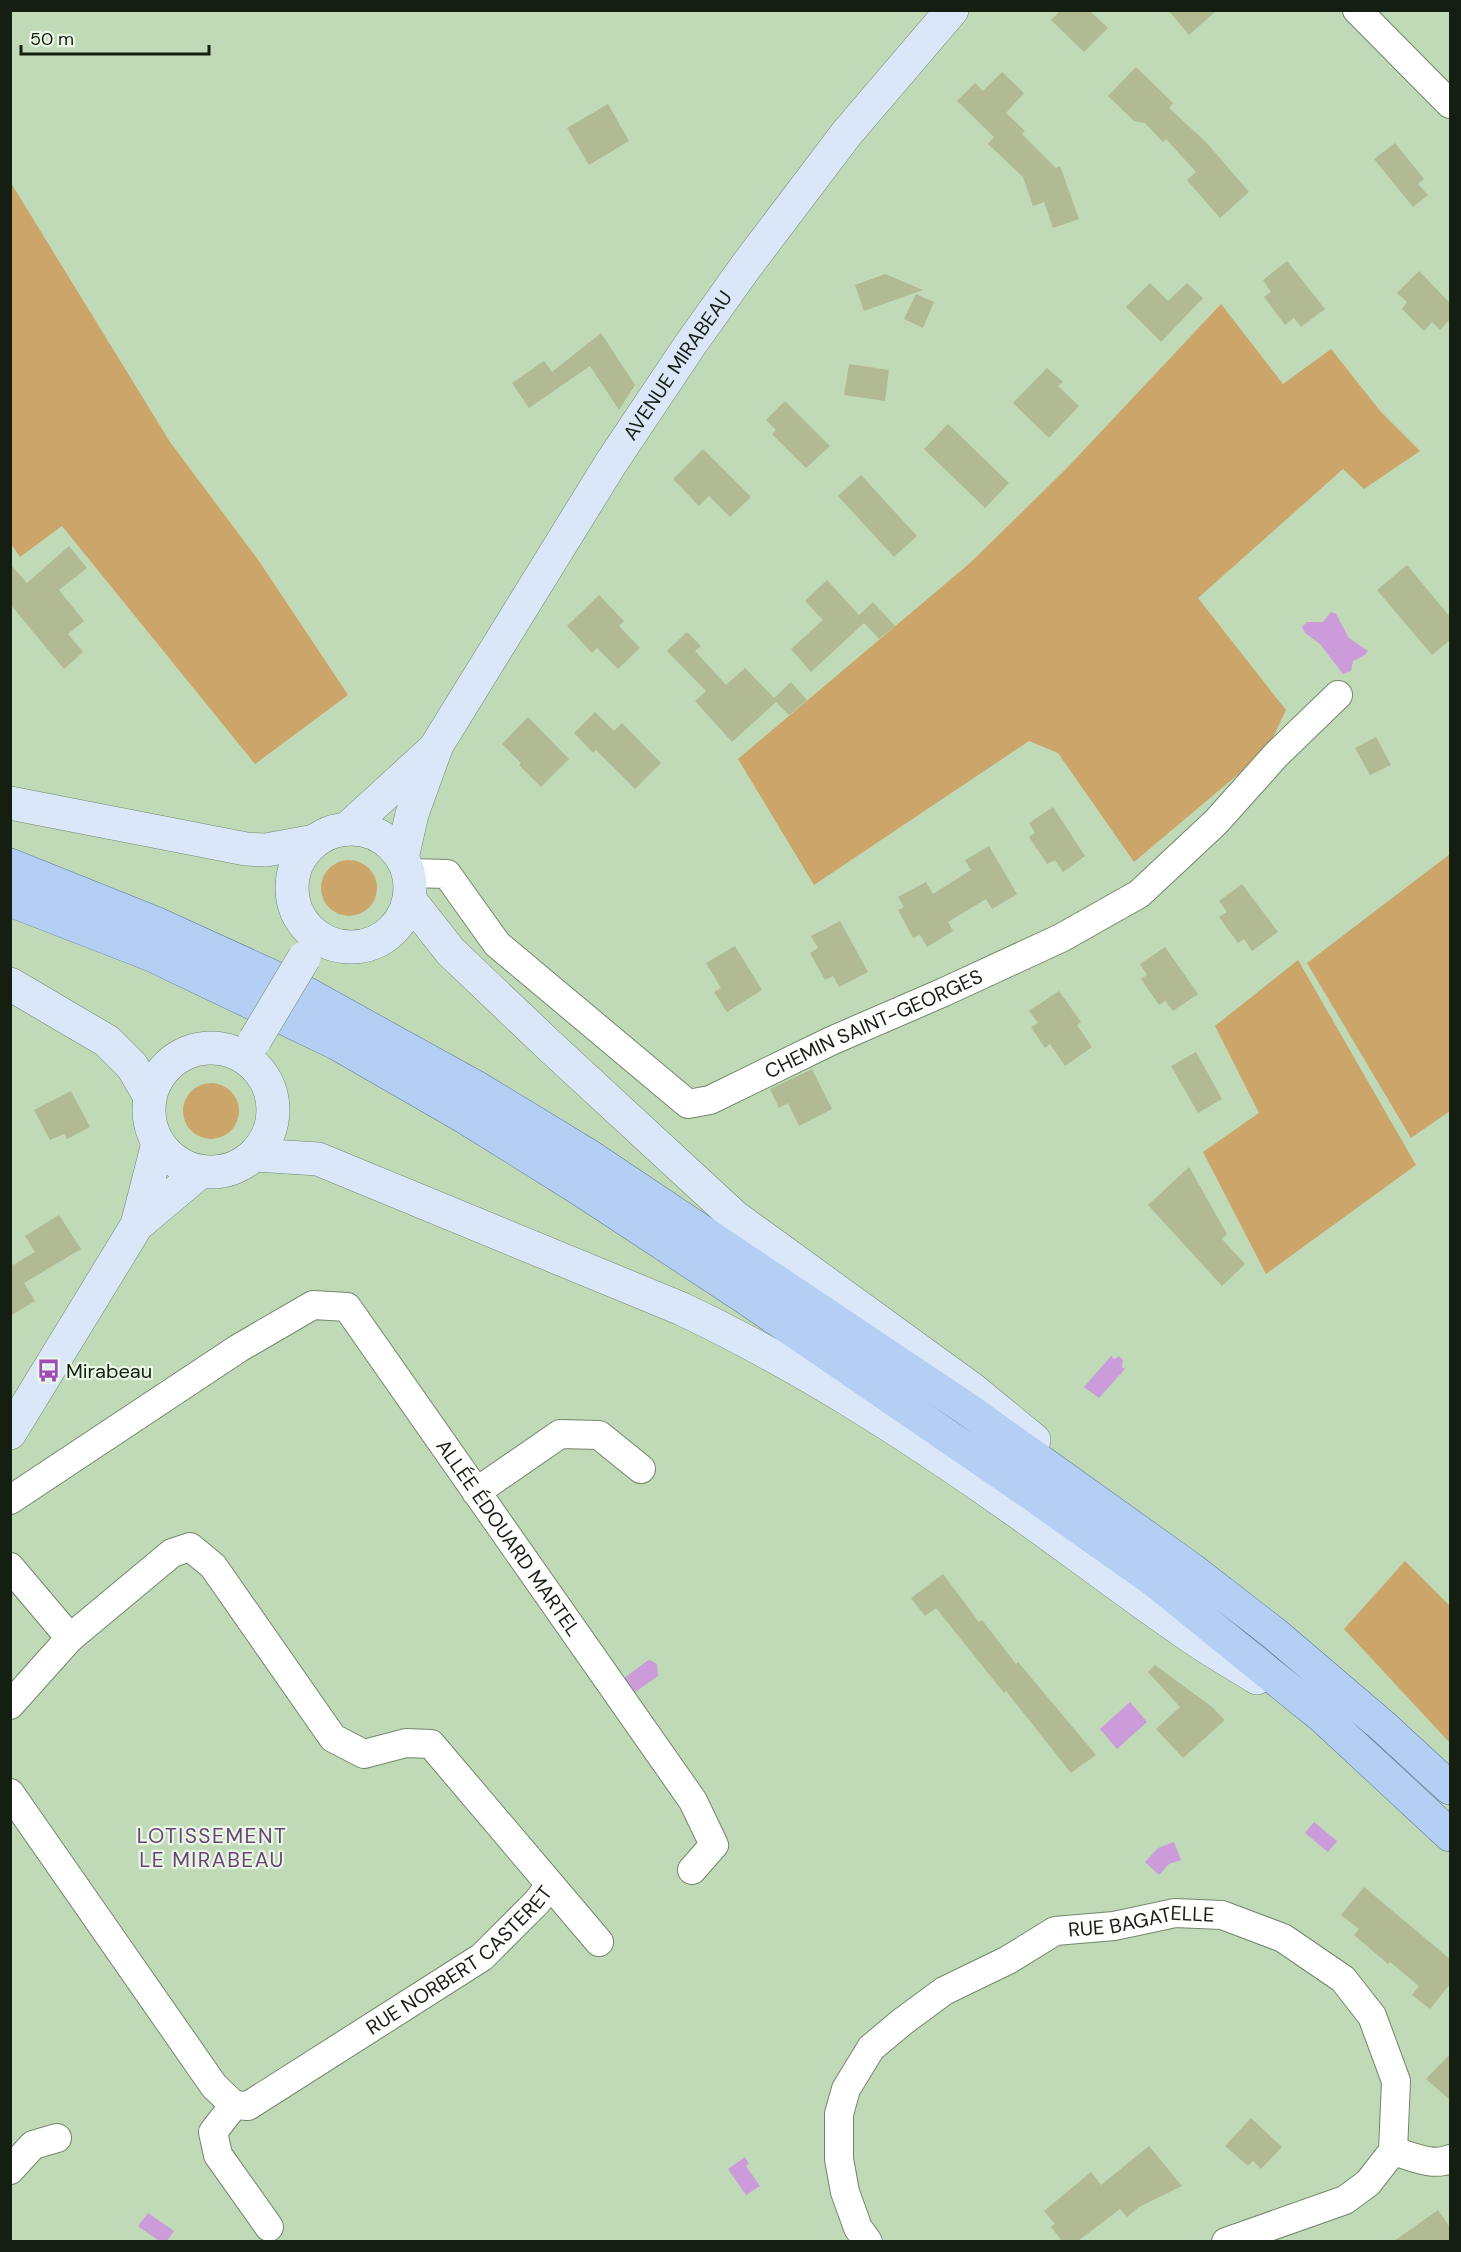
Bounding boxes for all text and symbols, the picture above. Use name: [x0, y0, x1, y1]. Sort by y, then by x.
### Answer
scale bar: [21, 18, 208, 56]
text: 50 m: [30, 27, 74, 51]
street label: AVENUE MIRABEAU: [617, 285, 738, 445]
street label: CHEMIN SAINT-GEORGES: [760, 963, 987, 1084]
bus stop icon: Mirabeau: [35, 1358, 61, 1384]
place label: Mirabeau: [66, 1358, 152, 1384]
street label: ALLÉE ÉDOUARD MARTEL: [431, 1434, 586, 1641]
district label: LOTISSEMENT LE MIRABEAU: [137, 1822, 287, 1874]
street label: RUE NORBERT CASTERET: [361, 1880, 558, 2041]
street label: RUE BAGATELLE: [1067, 1900, 1215, 1943]

